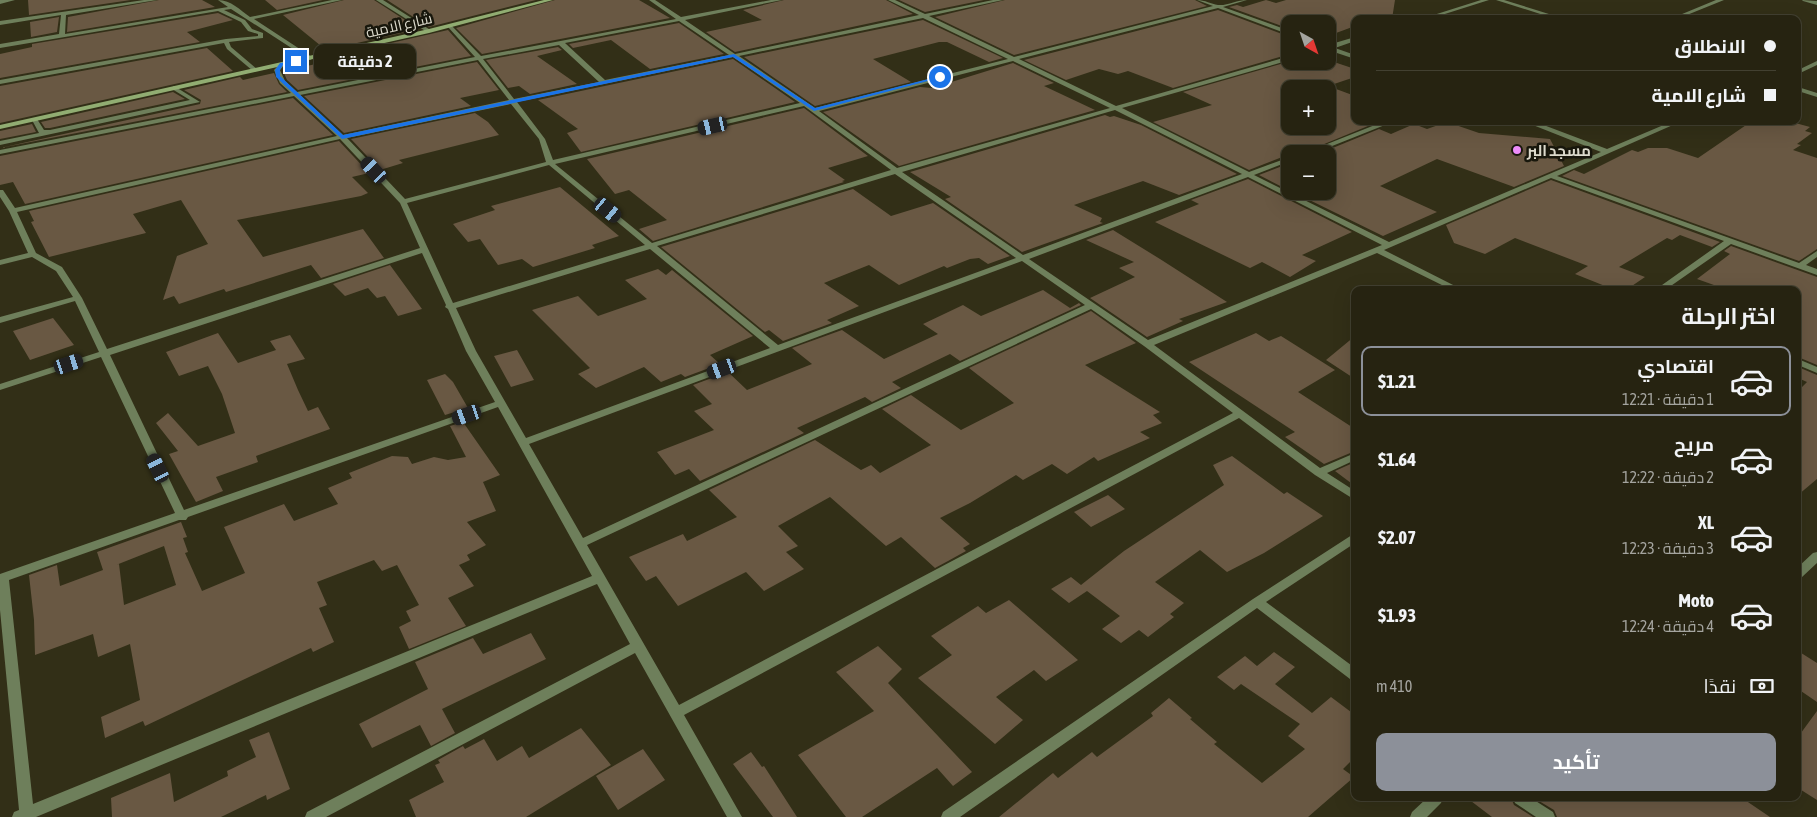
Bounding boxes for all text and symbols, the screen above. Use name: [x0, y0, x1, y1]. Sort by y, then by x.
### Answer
street label: شارع الامية: [364, 9, 434, 44]
north arrow: [1281, 15, 1336, 70]
map controls: [1281, 15, 1336, 200]
text: الانطلاق: [1675, 35, 1746, 57]
callout: 2 دقيقة: [314, 44, 416, 78]
route end: [285, 50, 307, 72]
text: 2 دقيقة: [338, 52, 392, 70]
route start: [929, 66, 951, 88]
button: +: [1281, 80, 1336, 135]
text: شارع الامية: [1651, 84, 1746, 106]
car: [696, 115, 729, 137]
place label: مسجد البر: [1526, 142, 1591, 160]
marker: مسجد البر: [1511, 144, 1523, 156]
button: −: [1281, 145, 1336, 200]
car: [358, 154, 389, 186]
car: [591, 195, 624, 225]
text: اختر الرحلة: [1682, 303, 1776, 329]
car: [52, 352, 85, 376]
text: اقتصادي: [1638, 355, 1714, 377]
car: [705, 357, 738, 381]
icon: car: [1729, 359, 1774, 404]
text: $1.21: [1378, 370, 1416, 392]
text: 1 دقيقة · 12:21: [1622, 390, 1714, 408]
car: [450, 403, 483, 427]
text: مريح: [1674, 433, 1714, 455]
icon: car: [1729, 437, 1774, 482]
text: $1.64: [1378, 448, 1416, 470]
car: [144, 451, 171, 485]
text: 2 دقيقة · 12:22: [1622, 468, 1714, 486]
text: XL: [1698, 511, 1714, 533]
icon: car: [1729, 515, 1774, 560]
text: $2.07: [1378, 526, 1416, 548]
text: 3 دقيقة · 12:23: [1622, 539, 1714, 557]
text: Moto: [1678, 589, 1714, 611]
icon: car: [1729, 593, 1774, 638]
text: $1.93: [1378, 604, 1416, 626]
text: 4 دقيقة · 12:24: [1622, 617, 1714, 635]
icon: cash: [1748, 672, 1776, 700]
text: نقدًا: [1704, 675, 1736, 697]
text: 410 m: [1376, 677, 1412, 695]
button: تأكيد: [1376, 733, 1776, 791]

